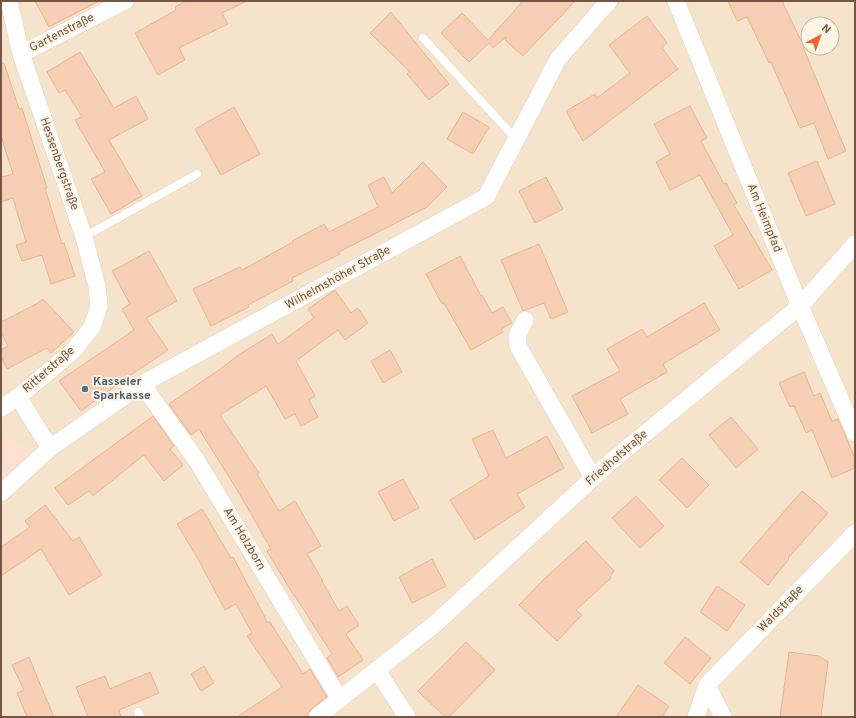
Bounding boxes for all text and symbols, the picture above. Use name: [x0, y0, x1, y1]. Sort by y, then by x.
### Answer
street label: Gartenstraße: [27, 10, 97, 56]
north arrow: [800, 16, 840, 56]
text: N: [818, 21, 833, 37]
street label: Hessenbergstraße: [36, 115, 82, 213]
street label: Am Heimpfad: [743, 181, 785, 255]
street label: Wilhelmshöher Straße: [282, 242, 394, 314]
street label: Ritterstraße: [19, 343, 79, 397]
place label: Kasseler Sparkasse: [93, 374, 151, 404]
marker: Kasseler Sparkasse: [80, 384, 90, 394]
street label: Friedhofstraße: [582, 427, 652, 489]
street label: Am Holzborn: [219, 505, 269, 573]
street label: Waldstraße: [755, 582, 807, 636]

